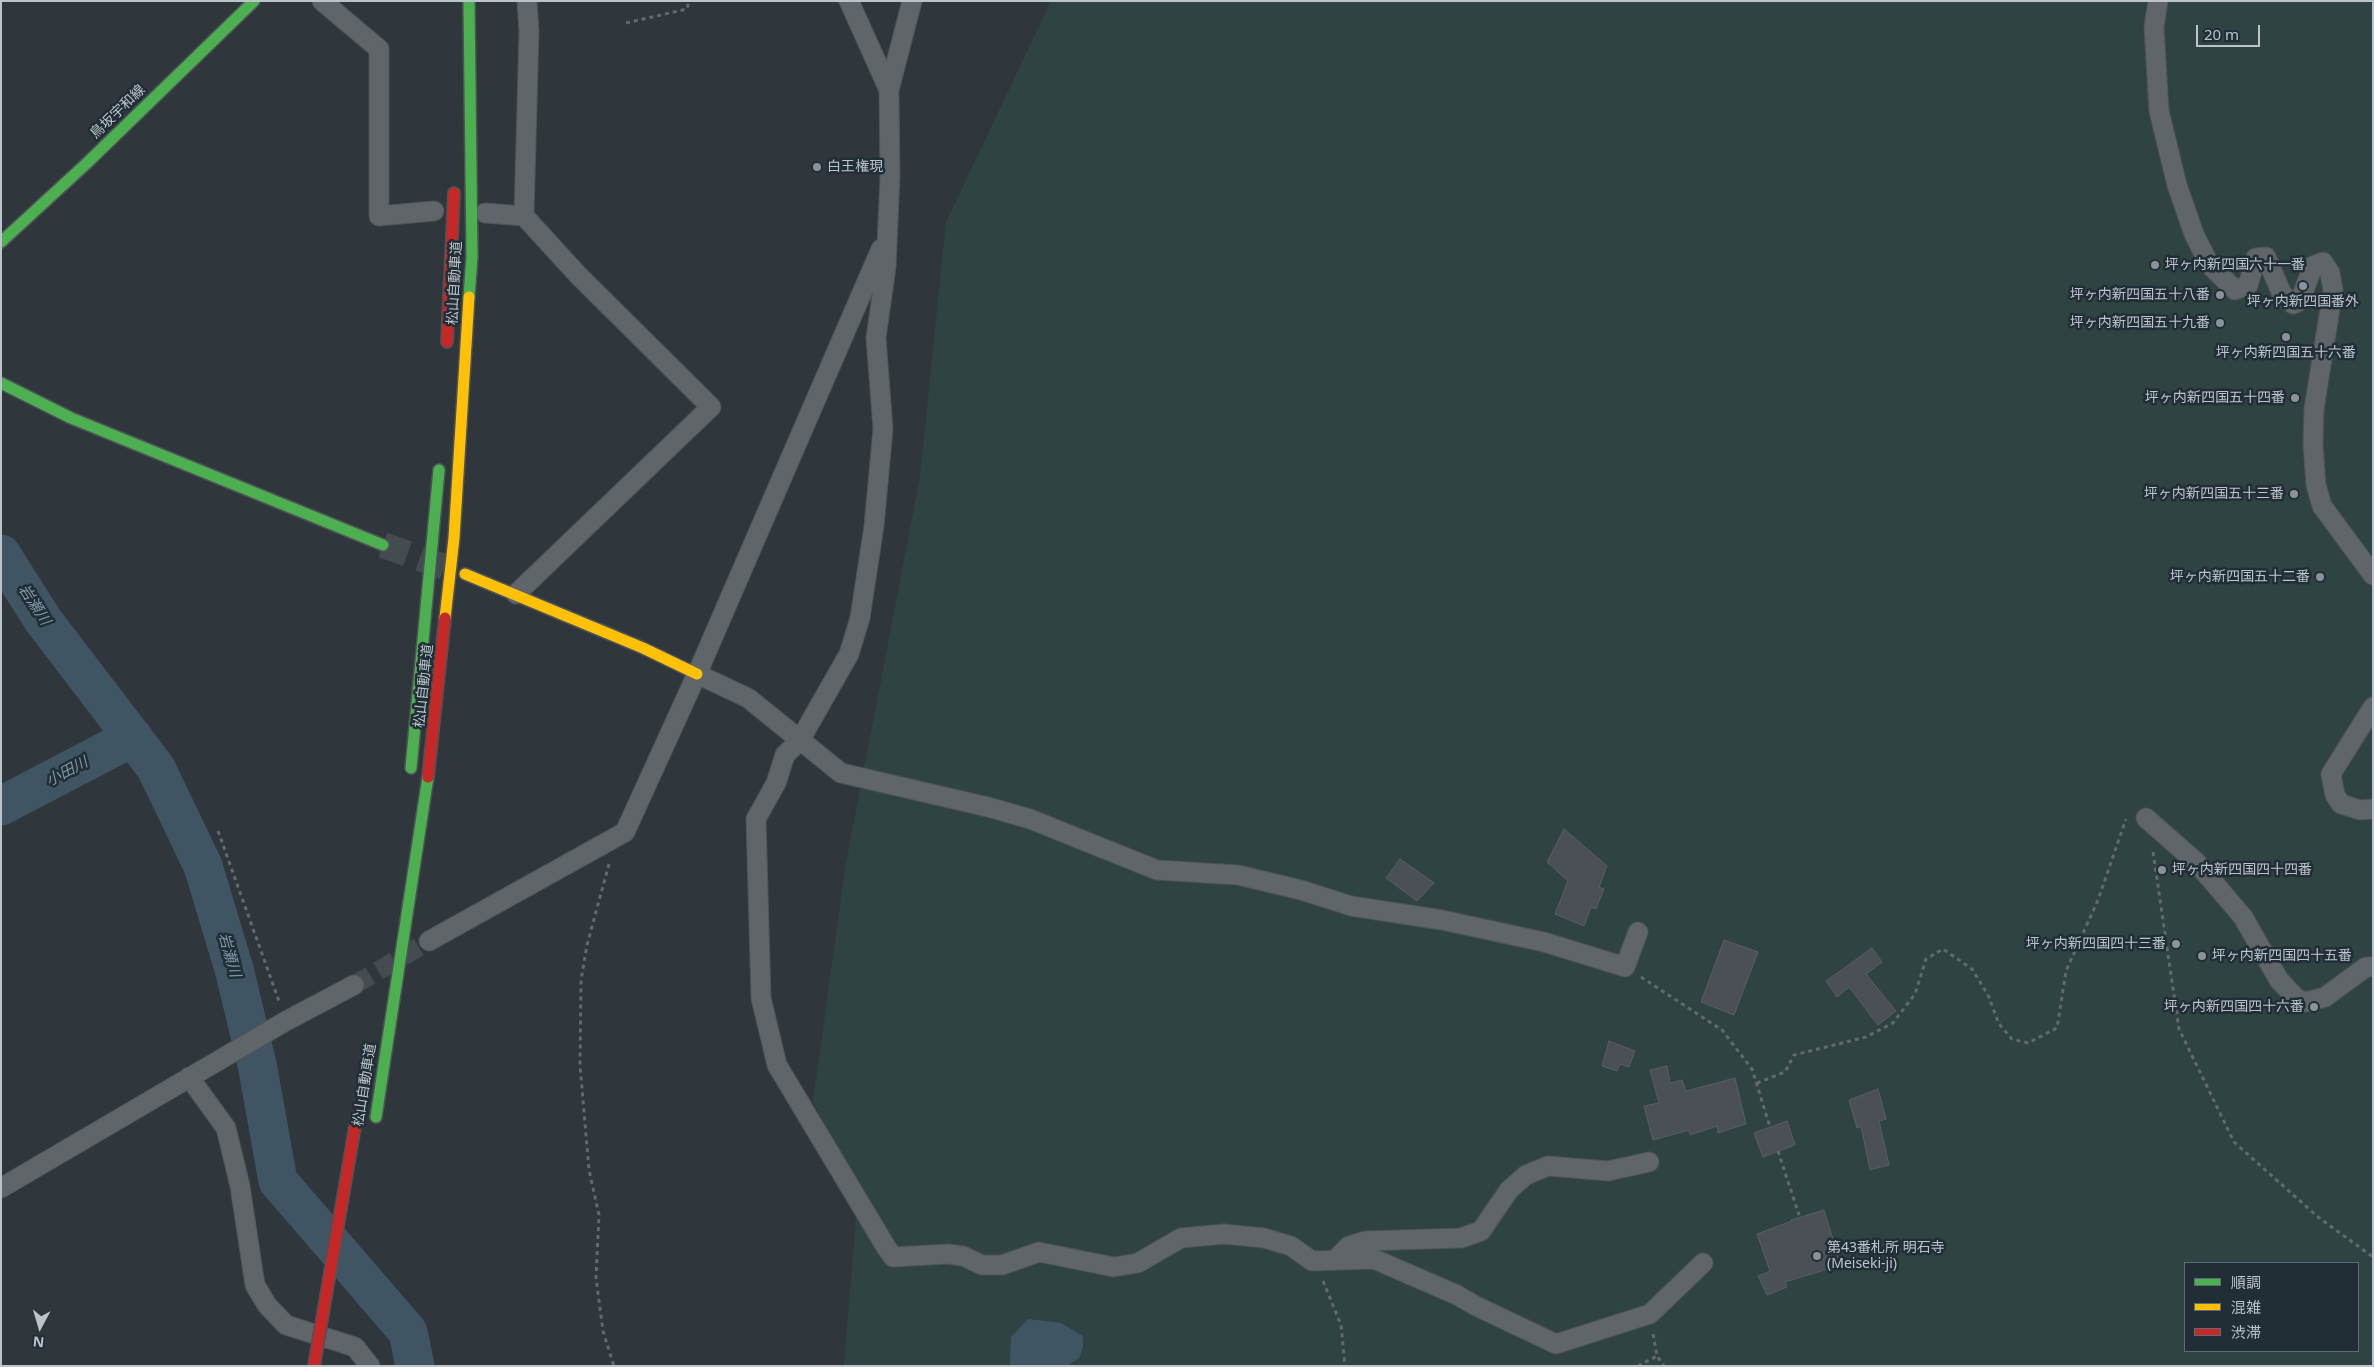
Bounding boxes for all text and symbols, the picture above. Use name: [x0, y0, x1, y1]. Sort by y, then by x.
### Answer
scale bar: [2199, 15, 2263, 47]
text: 20 m: [2204, 24, 2239, 44]
street label: 鳥坂宇和線: [87, 82, 149, 142]
place label: 白王権現: [827, 159, 883, 175]
marker: 白王権現: [811, 161, 823, 173]
street label: 松山自動車道: [444, 241, 466, 325]
place label: 坪ヶ内新四国六十一番: [2165, 257, 2305, 273]
marker: 坪ヶ内新四国六十一番: [2149, 259, 2161, 271]
marker: 坪ヶ内新四国番外: [2297, 280, 2309, 292]
place label: 坪ヶ内新四国五十八番: [2070, 287, 2210, 303]
marker: 坪ヶ内新四国五十八番: [2214, 289, 2226, 301]
place label: 坪ヶ内新四国番外: [2247, 294, 2359, 310]
place label: 坪ヶ内新四国五十九番: [2070, 315, 2210, 331]
marker: 坪ヶ内新四国五十九番: [2214, 317, 2226, 329]
marker: 坪ヶ内新四国五十六番: [2280, 331, 2292, 343]
place label: 坪ヶ内新四国五十六番: [2216, 345, 2356, 361]
place label: 坪ヶ内新四国五十四番: [2145, 390, 2285, 406]
marker: 坪ヶ内新四国五十四番: [2289, 392, 2301, 404]
place label: 坪ヶ内新四国五十三番: [2144, 486, 2284, 502]
marker: 坪ヶ内新四国五十三番: [2288, 488, 2300, 500]
place label: 坪ヶ内新四国五十二番: [2170, 569, 2310, 585]
marker: 坪ヶ内新四国五十二番: [2314, 571, 2326, 583]
water label: 岩瀬川: [14, 581, 54, 629]
street label: 松山自動車道: [411, 643, 437, 729]
water label: 小田川: [43, 753, 91, 791]
place label: 坪ヶ内新四国四十四番: [2172, 862, 2312, 878]
marker: 坪ヶ内新四国四十四番: [2156, 864, 2168, 876]
water label: 岩瀬川: [214, 931, 244, 979]
place label: 坪ヶ内新四国四十三番: [2026, 936, 2166, 952]
marker: 坪ヶ内新四国四十三番: [2170, 938, 2182, 950]
place label: 坪ヶ内新四国四十五番: [2212, 948, 2352, 964]
marker: 坪ヶ内新四国四十五番: [2196, 950, 2208, 962]
place label: 坪ヶ内新四国四十六番: [2164, 999, 2304, 1015]
marker: 坪ヶ内新四国四十六番: [2308, 1001, 2320, 1013]
street label: 松山自動車道: [350, 1042, 380, 1128]
place label: 第43番札所 明石寺 (Meiseki-ji): [1827, 1240, 1945, 1272]
marker: 第43番札所 明石寺 (Meiseki-ji): [1811, 1250, 1823, 1262]
legend: [2184, 1262, 2359, 1352]
text: 順調: [2231, 1272, 2261, 1292]
text: 混雑: [2231, 1297, 2261, 1317]
north arrow: [15, 1302, 65, 1352]
text: 渋滞: [2231, 1322, 2261, 1342]
text: N: [32, 1332, 45, 1352]

